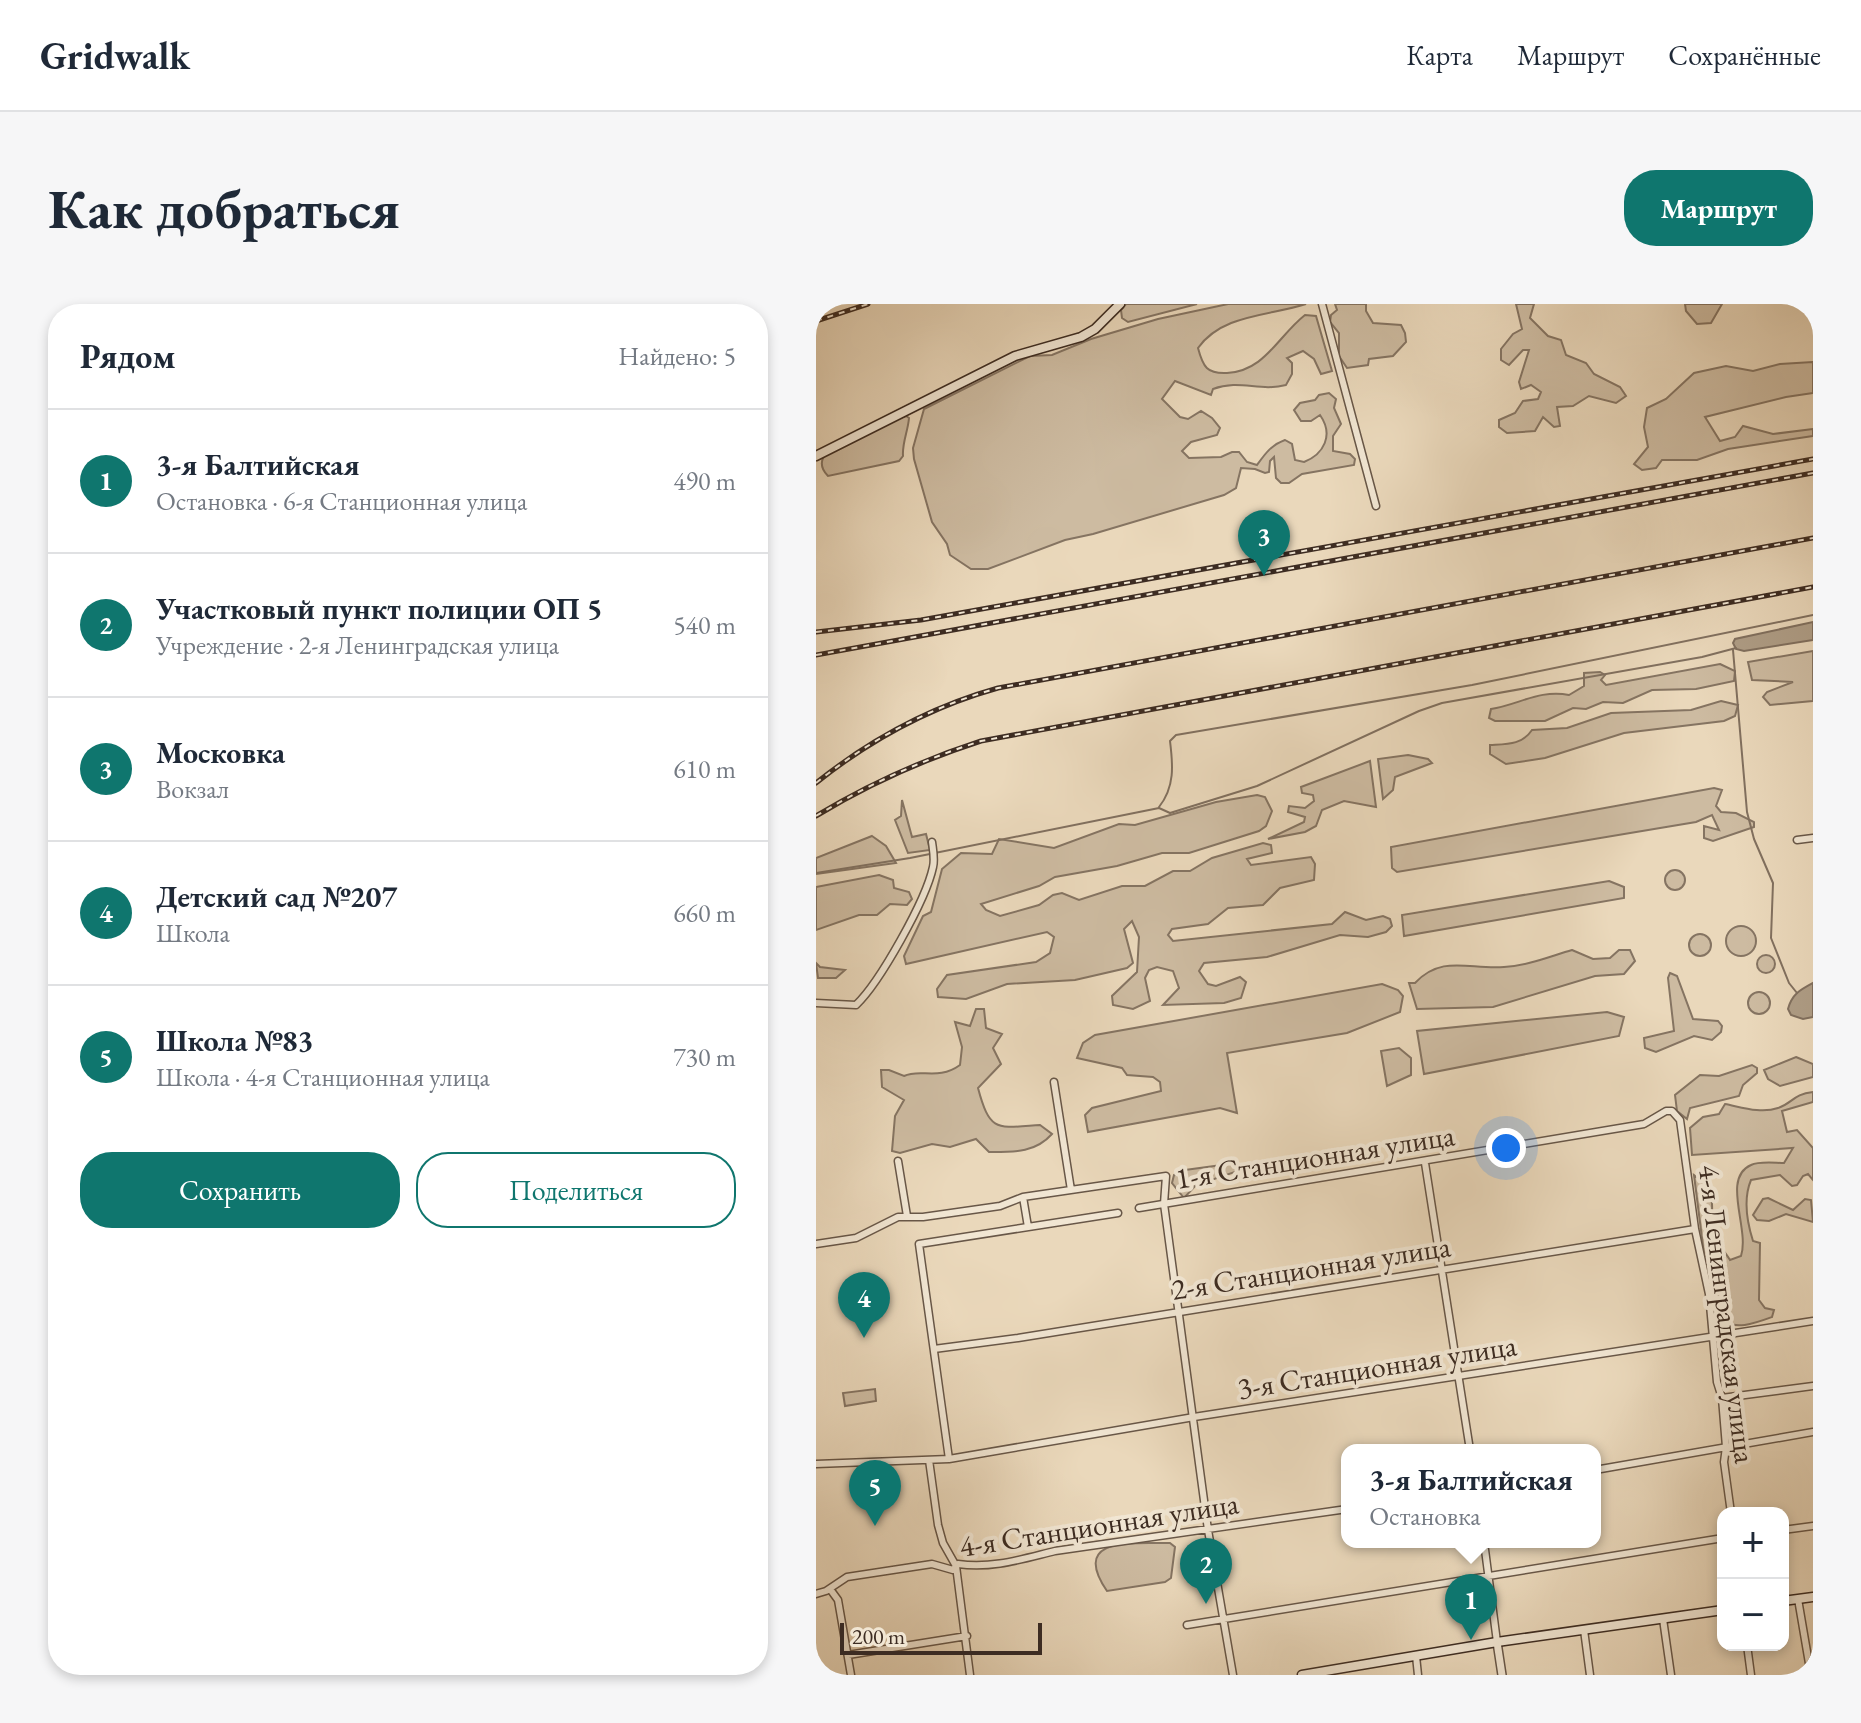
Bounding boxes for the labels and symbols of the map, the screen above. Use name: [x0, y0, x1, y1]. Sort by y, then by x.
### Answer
pin: 3: [1238, 510, 1290, 576]
street label: 1-я Станционная улица: [1173, 1115, 1457, 1198]
your location: [1486, 1128, 1526, 1168]
street label: 4-я Ленинградская улица: [1690, 1162, 1765, 1465]
street label: 2-я Станционная улица: [1169, 1226, 1453, 1309]
pin: 4: [838, 1272, 890, 1338]
street label: 3-я Станционная улица: [1235, 1325, 1519, 1408]
pin: 5: [849, 1460, 901, 1526]
street label: 4-я Станционная улица: [957, 1483, 1241, 1566]
pin: 2: [1180, 1538, 1232, 1604]
pin: 1: [1445, 1574, 1497, 1640]
scale bar: [840, 1619, 1042, 1655]

